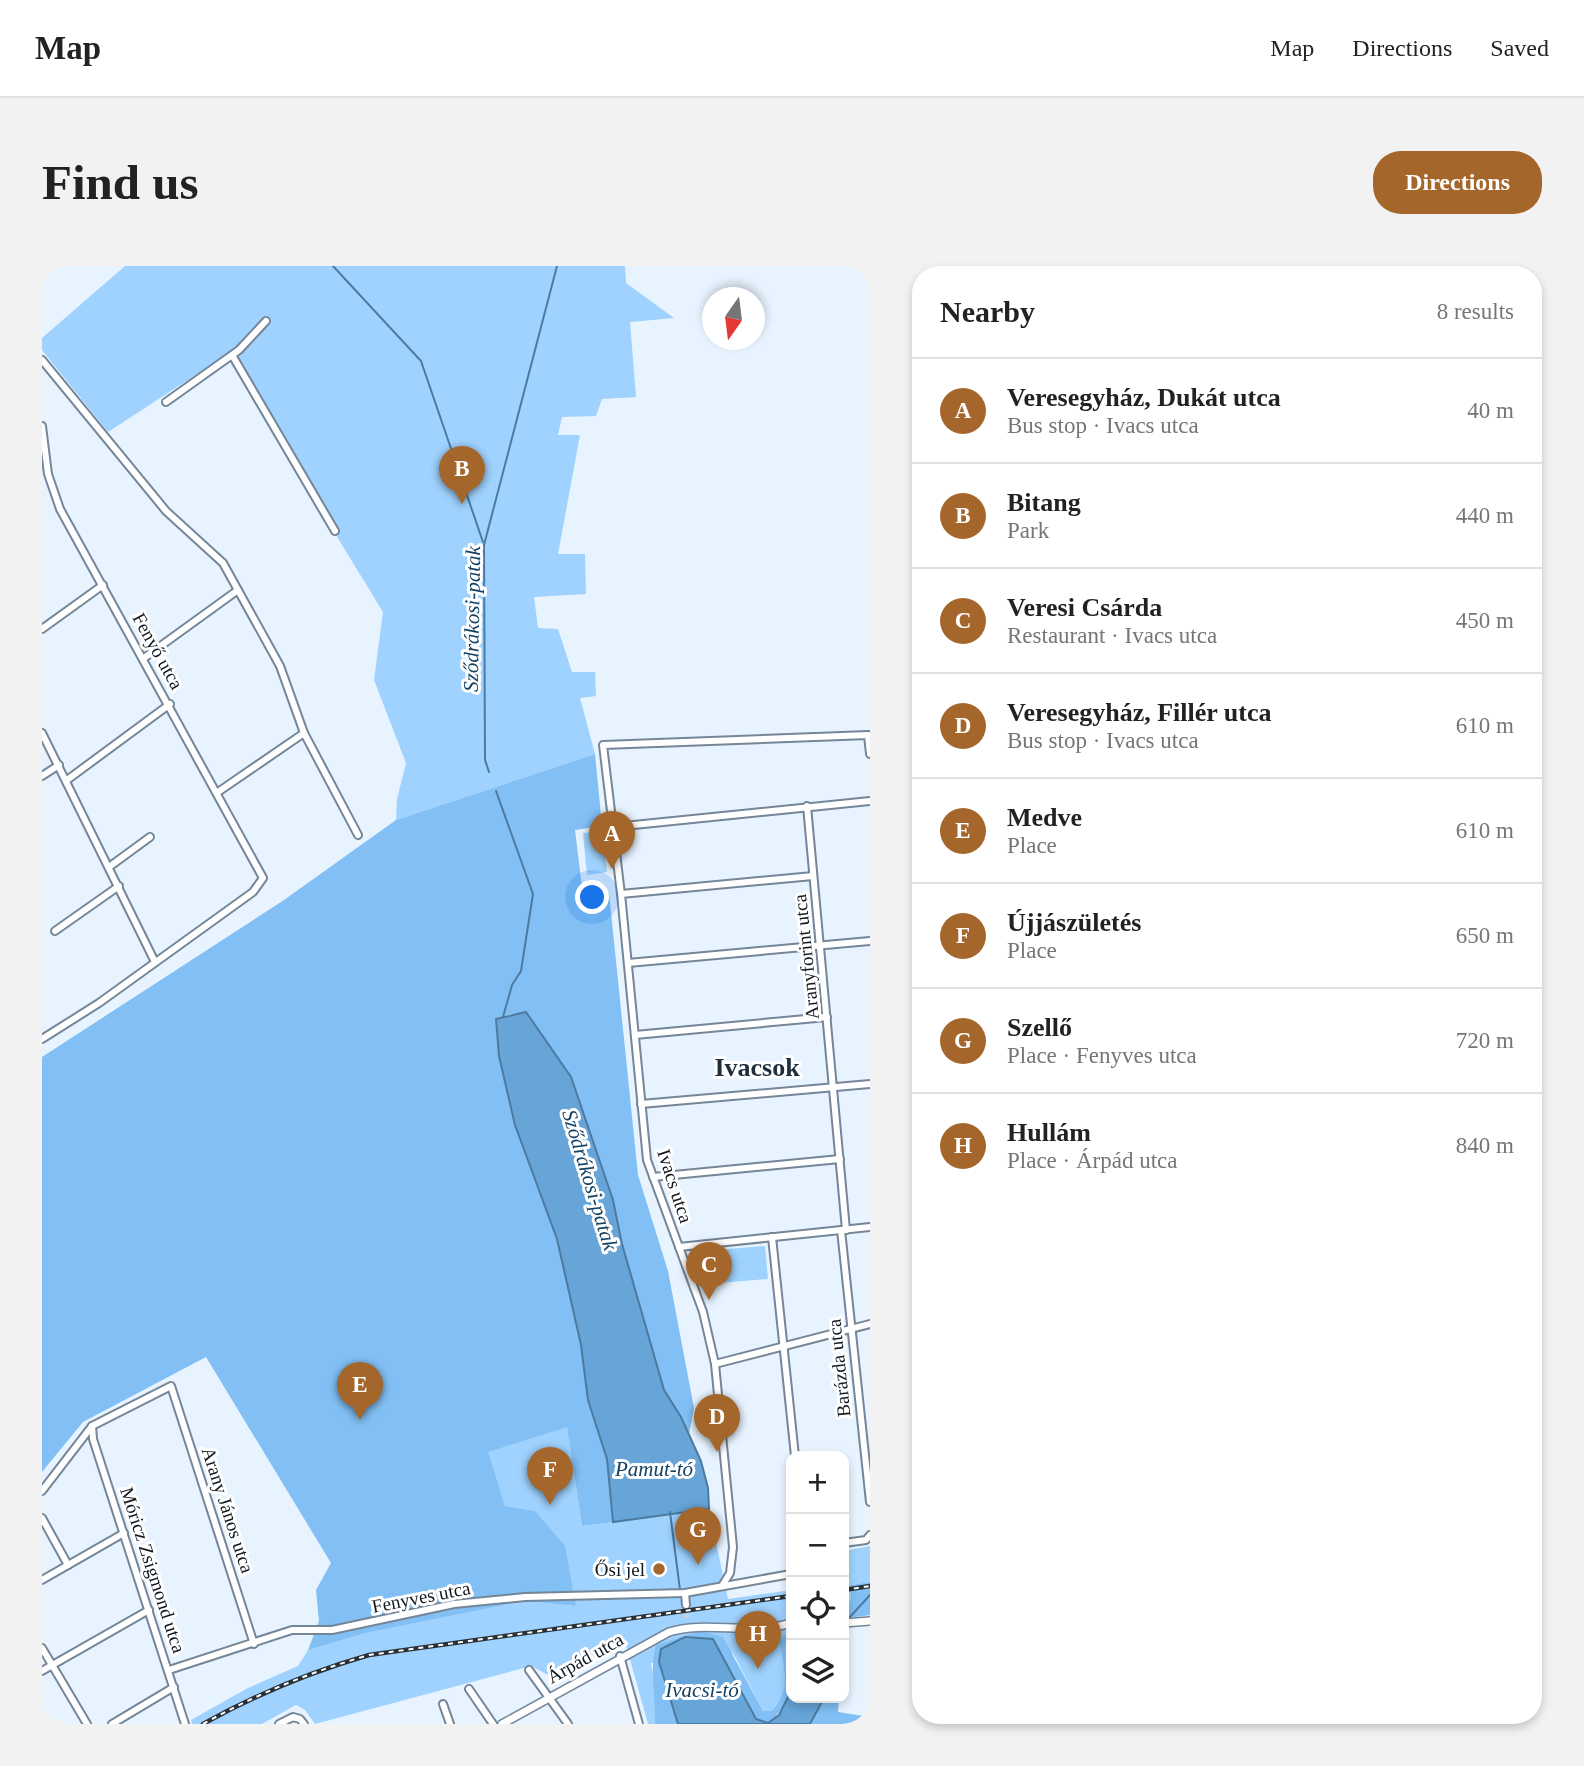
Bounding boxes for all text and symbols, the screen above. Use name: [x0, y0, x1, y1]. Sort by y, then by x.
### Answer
text: Map: [35, 30, 101, 66]
text: Map: [1270, 35, 1314, 61]
text: Directions: [1352, 35, 1452, 61]
text: Saved: [1490, 35, 1549, 61]
button: Directions: [1373, 151, 1542, 214]
text: Find us: [42, 155, 199, 210]
north arrow: [702, 287, 765, 350]
text: Nearby: [940, 295, 1035, 328]
text: 8 results: [1437, 299, 1514, 324]
text: Veresegyház, Dukát utca: [1007, 383, 1281, 412]
text: A: [955, 398, 971, 423]
text: 40 m: [1467, 398, 1514, 423]
text: Bus stop · Ivacs utca: [1007, 413, 1199, 438]
pin: B: [439, 446, 485, 504]
text: Bitang: [1007, 488, 1081, 517]
text: B: [955, 503, 971, 528]
text: 440 m: [1456, 503, 1514, 528]
text: Park: [1007, 518, 1049, 543]
water label: Sződrákosi-patak: [459, 545, 485, 692]
text: Veresi Csárda: [1007, 593, 1162, 622]
text: C: [955, 608, 971, 633]
text: 450 m: [1456, 608, 1514, 633]
street label: Fenyő utca: [128, 609, 188, 693]
text: Restaurant · Ivacs utca: [1007, 623, 1217, 648]
text: Veresegyház, Fillér utca: [1007, 698, 1272, 727]
text: D: [955, 713, 971, 738]
text: 610 m: [1456, 713, 1514, 738]
text: Bus stop · Ivacs utca: [1007, 728, 1199, 753]
text: Medve: [1007, 803, 1082, 832]
pin: A: [589, 811, 635, 869]
text: E: [955, 818, 971, 843]
text: 610 m: [1456, 818, 1514, 843]
text: Place: [1007, 833, 1057, 858]
your location: [575, 880, 609, 914]
street label: Aranyforint utca: [789, 893, 823, 1021]
text: Újjászületés: [1007, 908, 1141, 937]
text: F: [956, 923, 970, 948]
text: 650 m: [1456, 923, 1514, 948]
text: Place: [1007, 938, 1057, 963]
text: Szellő: [1007, 1013, 1072, 1042]
text: G: [954, 1028, 972, 1053]
text: 720 m: [1456, 1028, 1514, 1053]
text: Place · Fenyves utca: [1007, 1043, 1197, 1068]
district label: Ivacsok: [714, 1053, 800, 1082]
water label: Sződrákosi-patak: [557, 1107, 623, 1254]
text: Hullám: [1007, 1118, 1091, 1147]
text: H: [954, 1133, 972, 1158]
text: 840 m: [1456, 1133, 1514, 1158]
street label: Ivacs utca: [653, 1146, 697, 1226]
text: Place · Árpád utca: [1007, 1148, 1178, 1173]
pin: C: [686, 1242, 732, 1300]
street label: Barázda utca: [823, 1317, 855, 1418]
pin: E: [337, 1362, 383, 1420]
pin: D: [694, 1394, 740, 1452]
street label: Arany János utca: [198, 1445, 258, 1576]
pin: F: [527, 1447, 573, 1505]
map controls: [786, 1451, 849, 1703]
button: +: [786, 1451, 849, 1514]
water label: Pamut-tó: [614, 1457, 694, 1481]
street label: Móricz Zsigmond utca: [116, 1484, 190, 1656]
pin: G: [675, 1507, 721, 1565]
button: −: [786, 1514, 849, 1577]
place label: Ősi jel: [595, 1559, 645, 1580]
marker: Ősi jel: [651, 1561, 667, 1577]
street label: Fenyves utca: [370, 1577, 472, 1617]
button: locate: [786, 1577, 849, 1640]
pin: H: [735, 1611, 781, 1669]
street label: Árpád utca: [543, 1628, 627, 1688]
button: layers: [786, 1640, 849, 1703]
water label: Ivacsi-tó: [664, 1678, 739, 1702]

